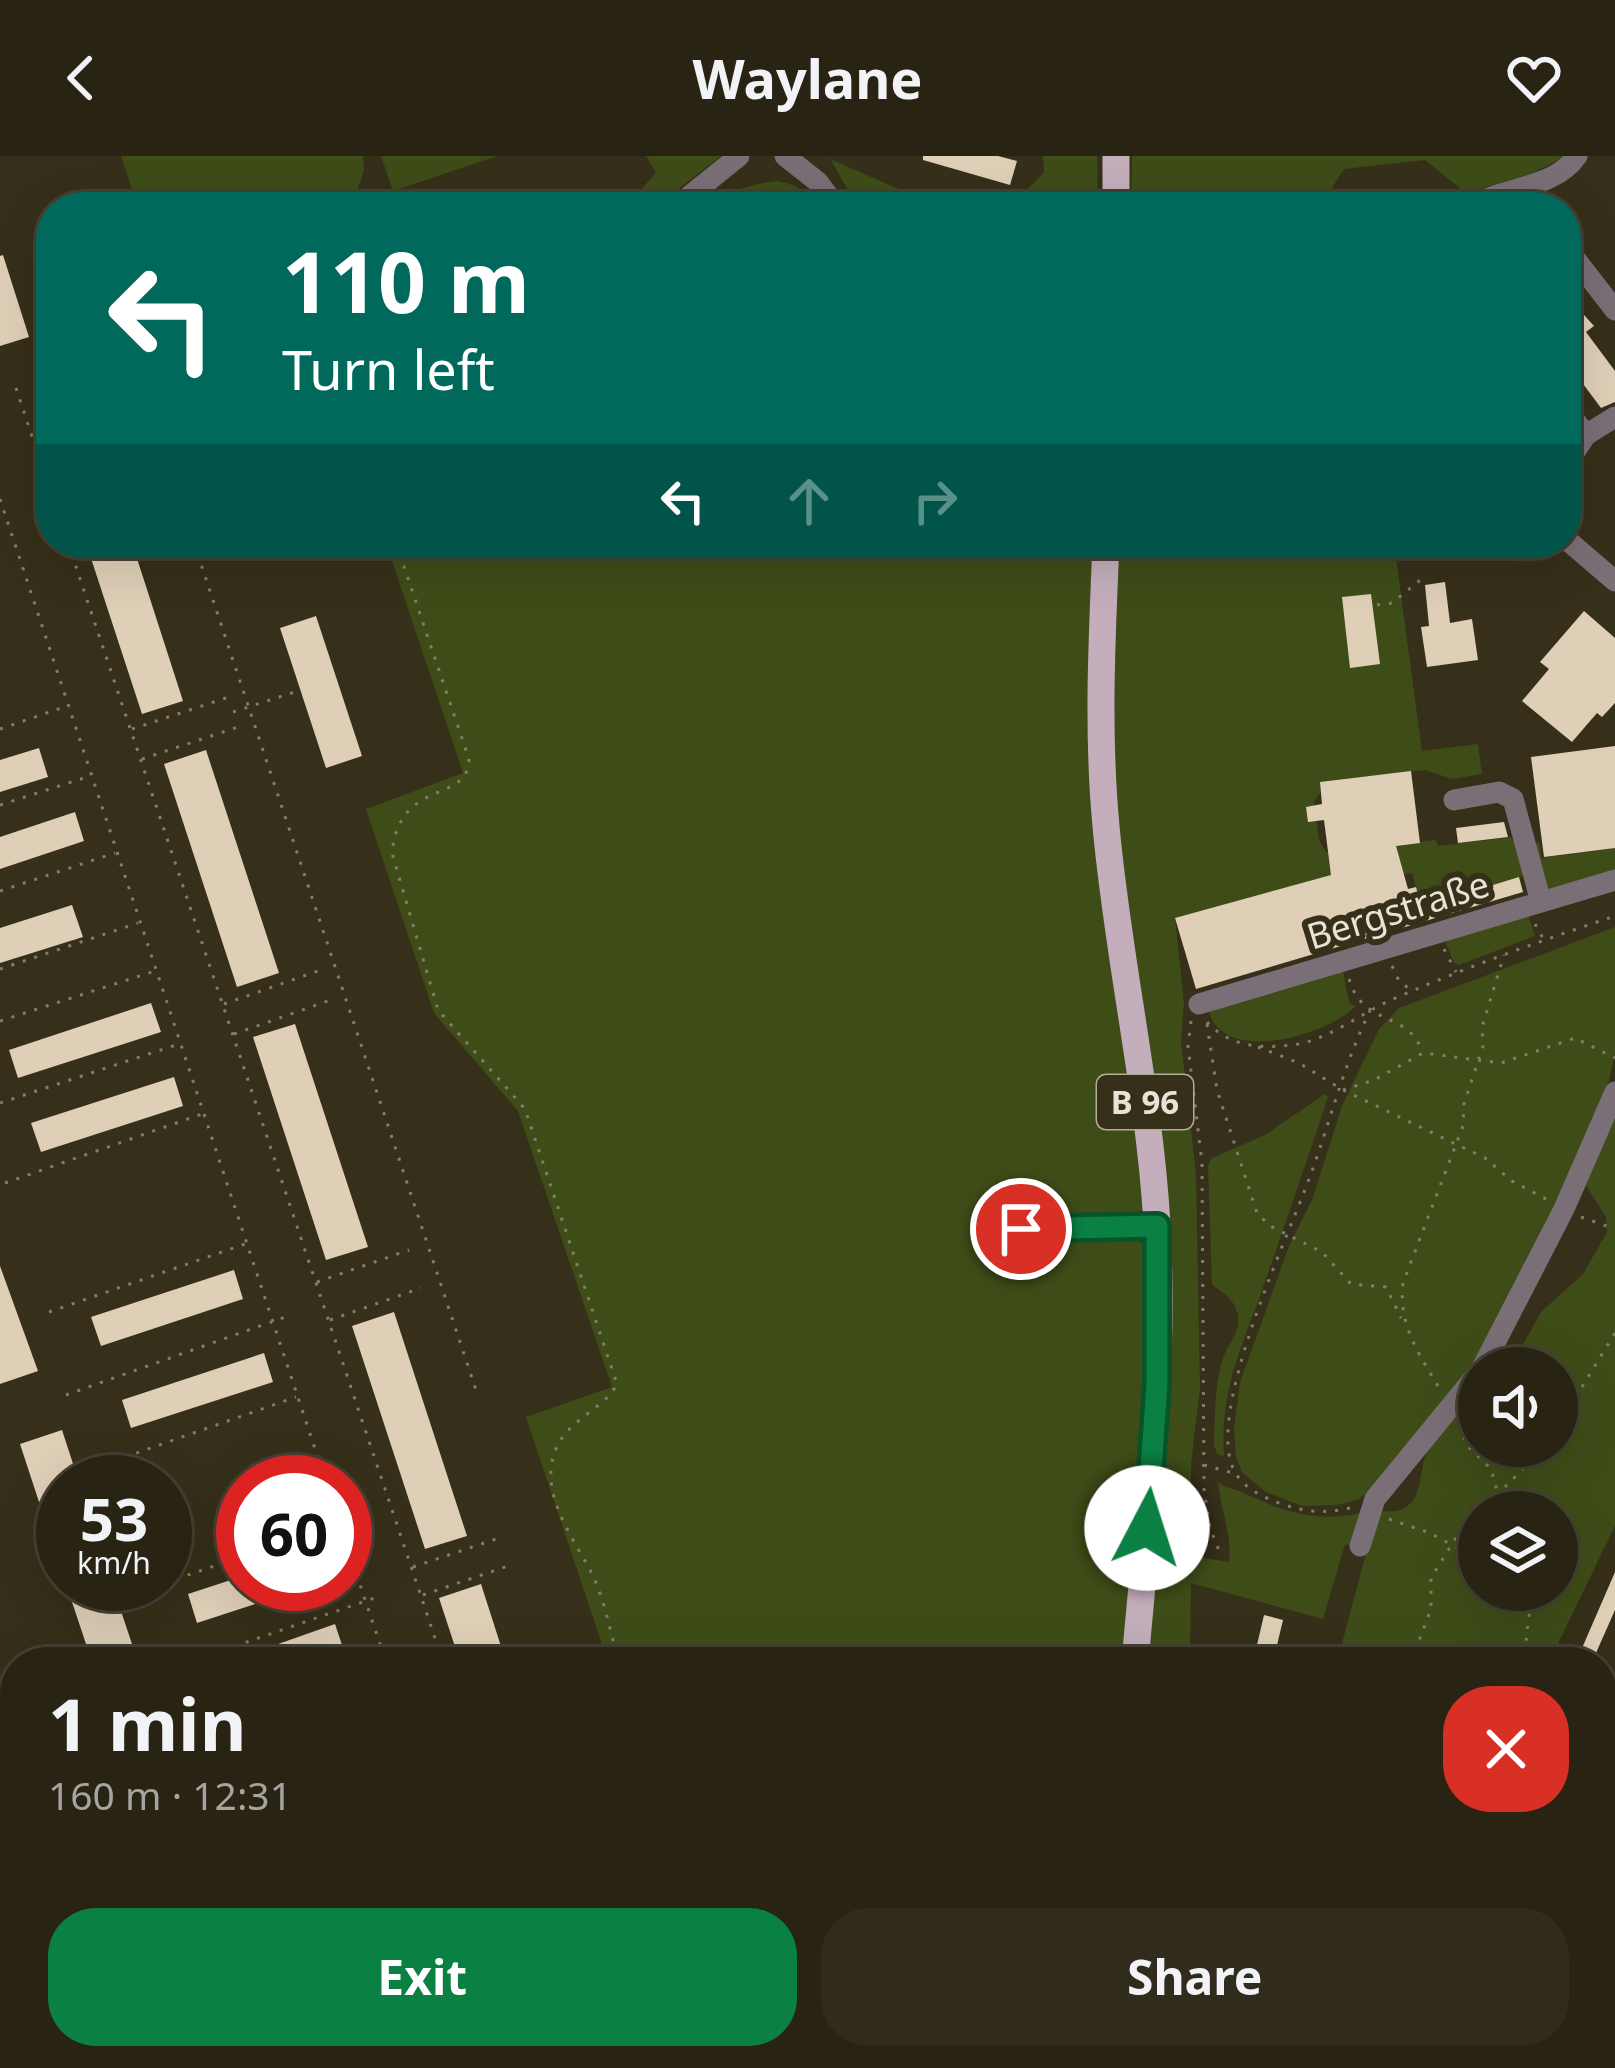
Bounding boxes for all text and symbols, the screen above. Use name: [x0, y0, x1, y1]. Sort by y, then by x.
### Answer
text: Waylane: [692, 41, 923, 115]
icon: back: [48, 45, 114, 111]
icon: heart: [1501, 45, 1567, 111]
text: 110 m: [282, 223, 530, 338]
icon: left: [84, 240, 240, 396]
text: Turn left: [282, 332, 495, 406]
icon: left: [650, 468, 716, 534]
icon: ahead: [776, 468, 842, 534]
icon: right: [902, 468, 968, 534]
street label: Bergstraße: [1301, 859, 1495, 960]
road number: B 96: [1097, 1075, 1193, 1129]
pin: [970, 1178, 1072, 1280]
icon: arrive: [988, 1196, 1054, 1262]
map controls: [1458, 1347, 1578, 1611]
button: sound: [1458, 1347, 1578, 1467]
speed limit sign: 60: [216, 1455, 372, 1611]
position arrow: [1084, 1465, 1210, 1591]
text: 53: [80, 1477, 148, 1559]
button: layers: [1458, 1491, 1578, 1611]
text: km/h: [77, 1542, 151, 1583]
text: 1 min: [48, 1674, 246, 1772]
button: close: [1443, 1686, 1569, 1812]
text: 160 m · 12:31: [48, 1768, 292, 1821]
button: Exit: [48, 1908, 797, 2046]
button: Share: [821, 1908, 1569, 2046]

